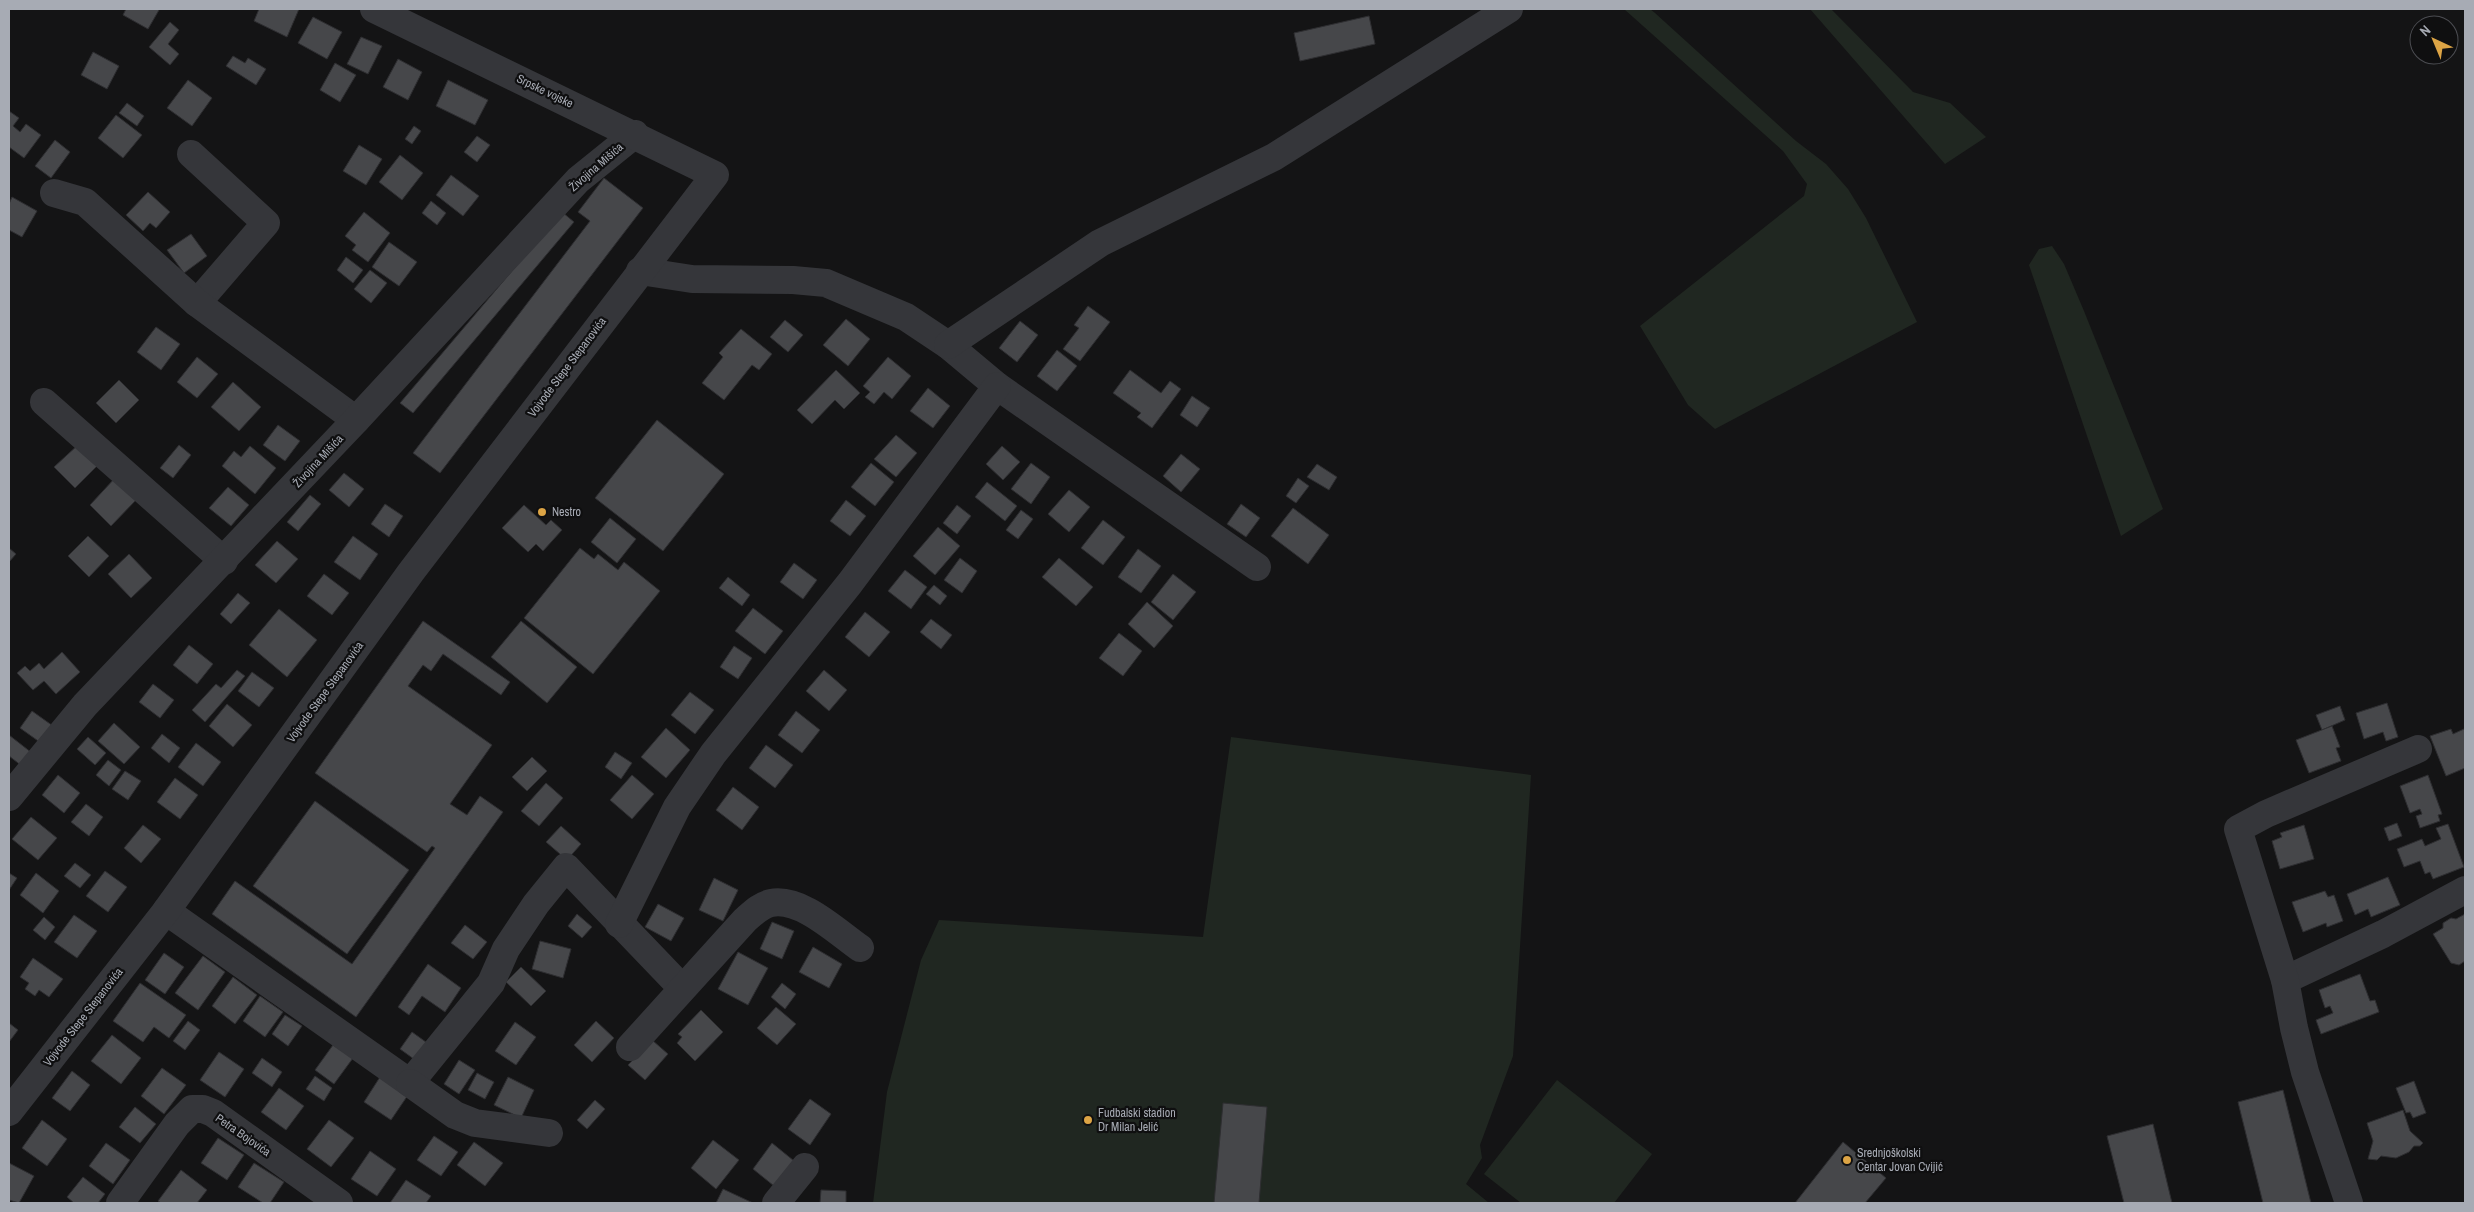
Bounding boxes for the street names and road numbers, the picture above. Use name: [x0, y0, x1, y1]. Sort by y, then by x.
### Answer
street label: Srpske vojske: [514, 70, 576, 112]
street label: Živojina Mišića: [566, 139, 627, 195]
street label: Vojvode Stepe Stepanovića: [524, 313, 610, 420]
street label: Živojina Mišića: [289, 431, 347, 491]
street label: Vojvode Stepe Stepanovića: [283, 638, 367, 746]
street label: Vojvode Stepe Stepanovića: [39, 964, 127, 1070]
street label: Petra Bojovića: [212, 1110, 274, 1160]

